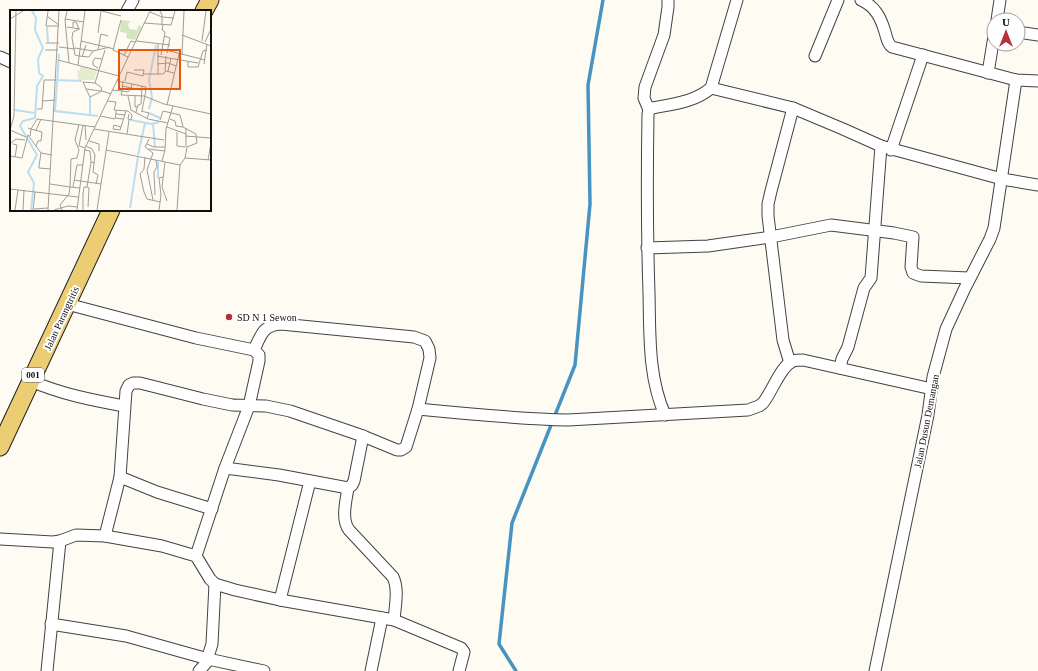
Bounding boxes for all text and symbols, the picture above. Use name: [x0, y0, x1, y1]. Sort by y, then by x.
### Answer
inset map: [10, 10, 211, 211]
north arrow: [986, 12, 1026, 52]
text: U: [1002, 16, 1010, 28]
street label: Jalan Parangtritis: [42, 284, 81, 352]
marker: SD N 1 Sewon: [224, 312, 234, 322]
place label: SD N 1 Sewon: [237, 312, 297, 323]
road number: 001: [22, 368, 44, 382]
street label: Jalan Dusun Demangan: [912, 373, 941, 469]

